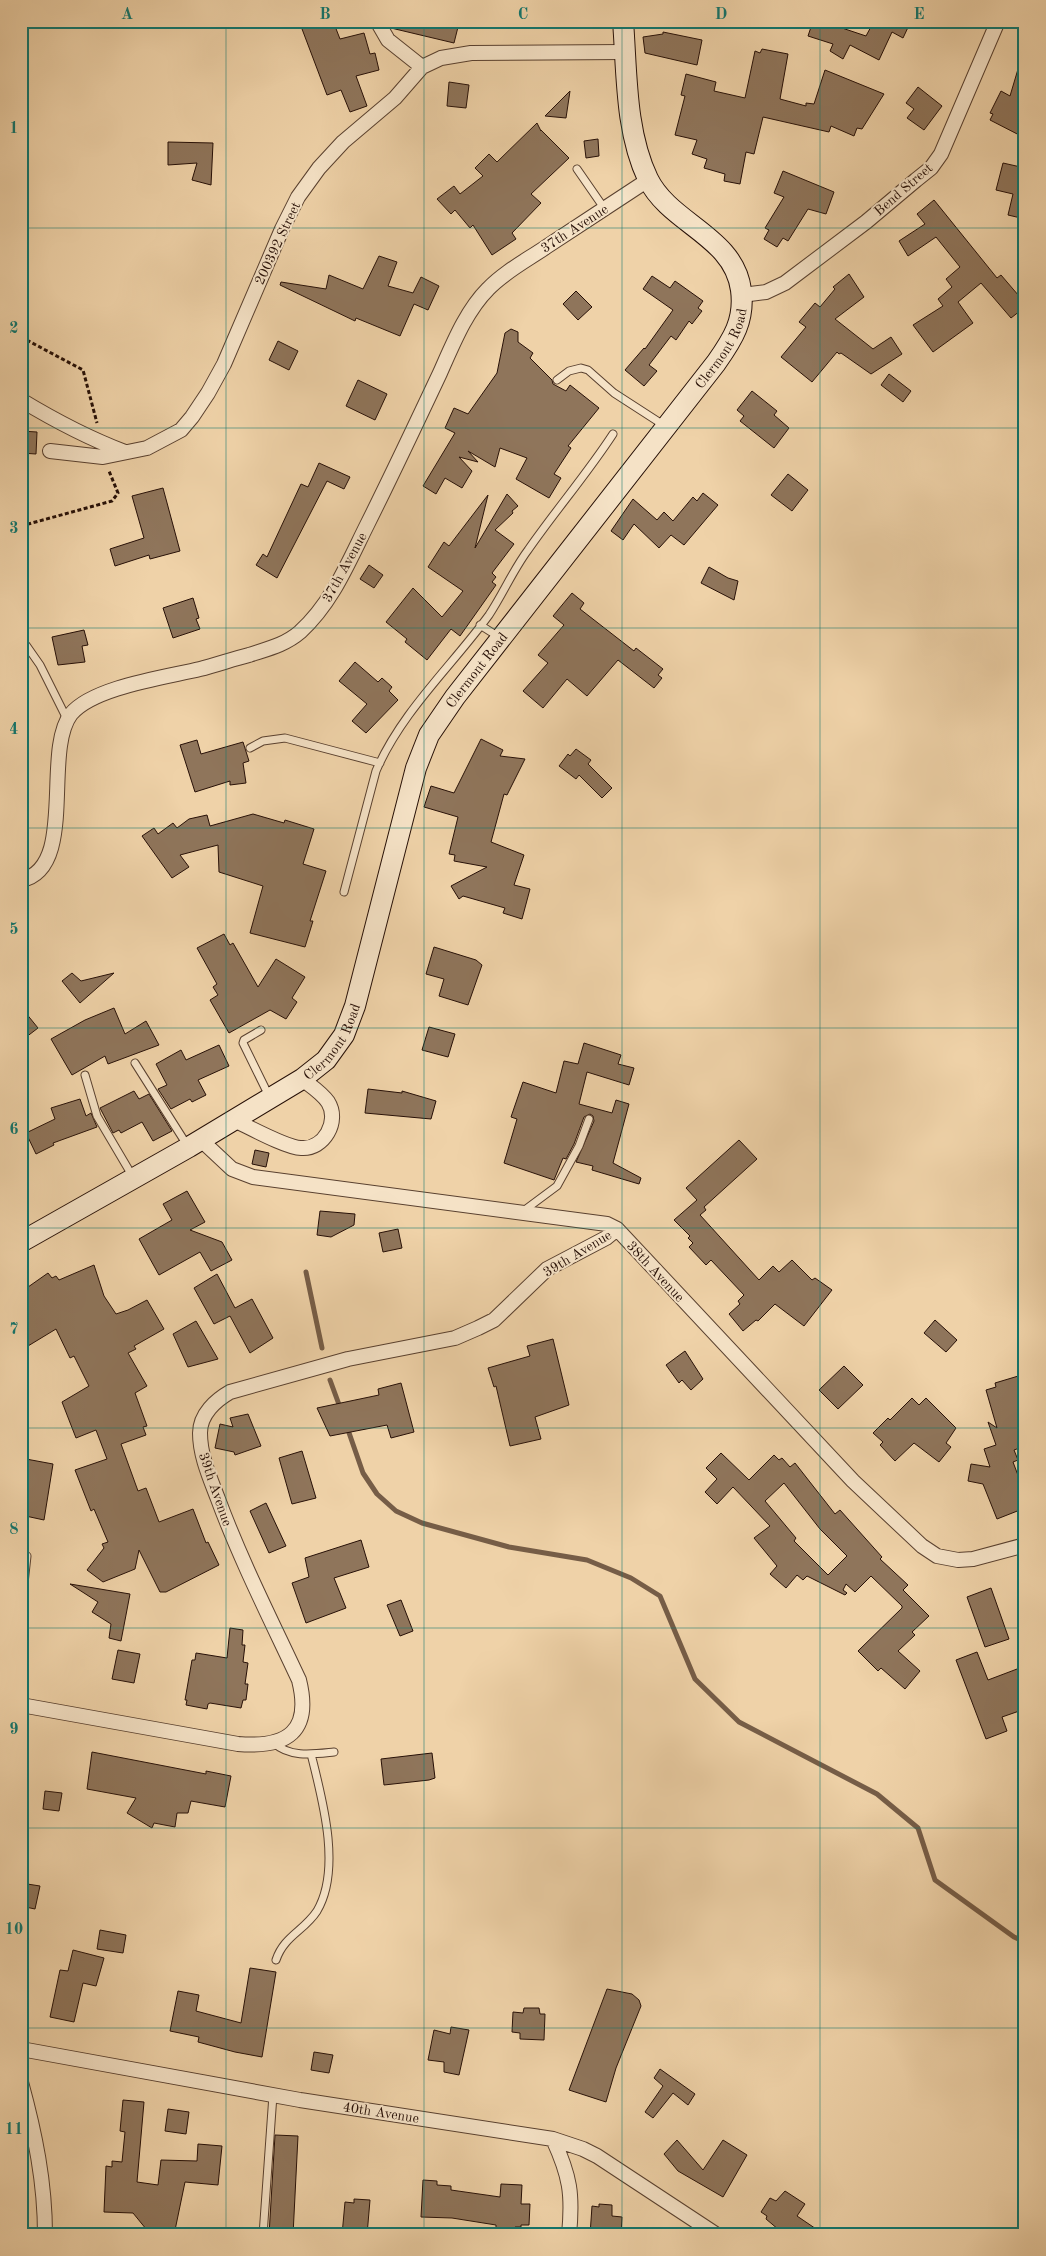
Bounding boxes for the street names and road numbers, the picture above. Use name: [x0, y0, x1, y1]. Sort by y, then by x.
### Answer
street label: Bend Street: [872, 161, 935, 219]
street label: 200392 Street: [253, 200, 303, 287]
street label: 37th Avenue: [538, 202, 611, 256]
street label: Clermont Road: [693, 307, 749, 392]
street label: 37th Avenue: [320, 530, 370, 605]
street label: Clermont Road: [444, 630, 511, 711]
street label: Clermont Road: [301, 1002, 363, 1083]
street label: 39th Avenue: [541, 1228, 614, 1280]
street label: 38th Avenue: [624, 1239, 687, 1305]
street label: 39th Avenue: [196, 1451, 234, 1528]
street label: 40th Avenue: [342, 2100, 420, 2126]

